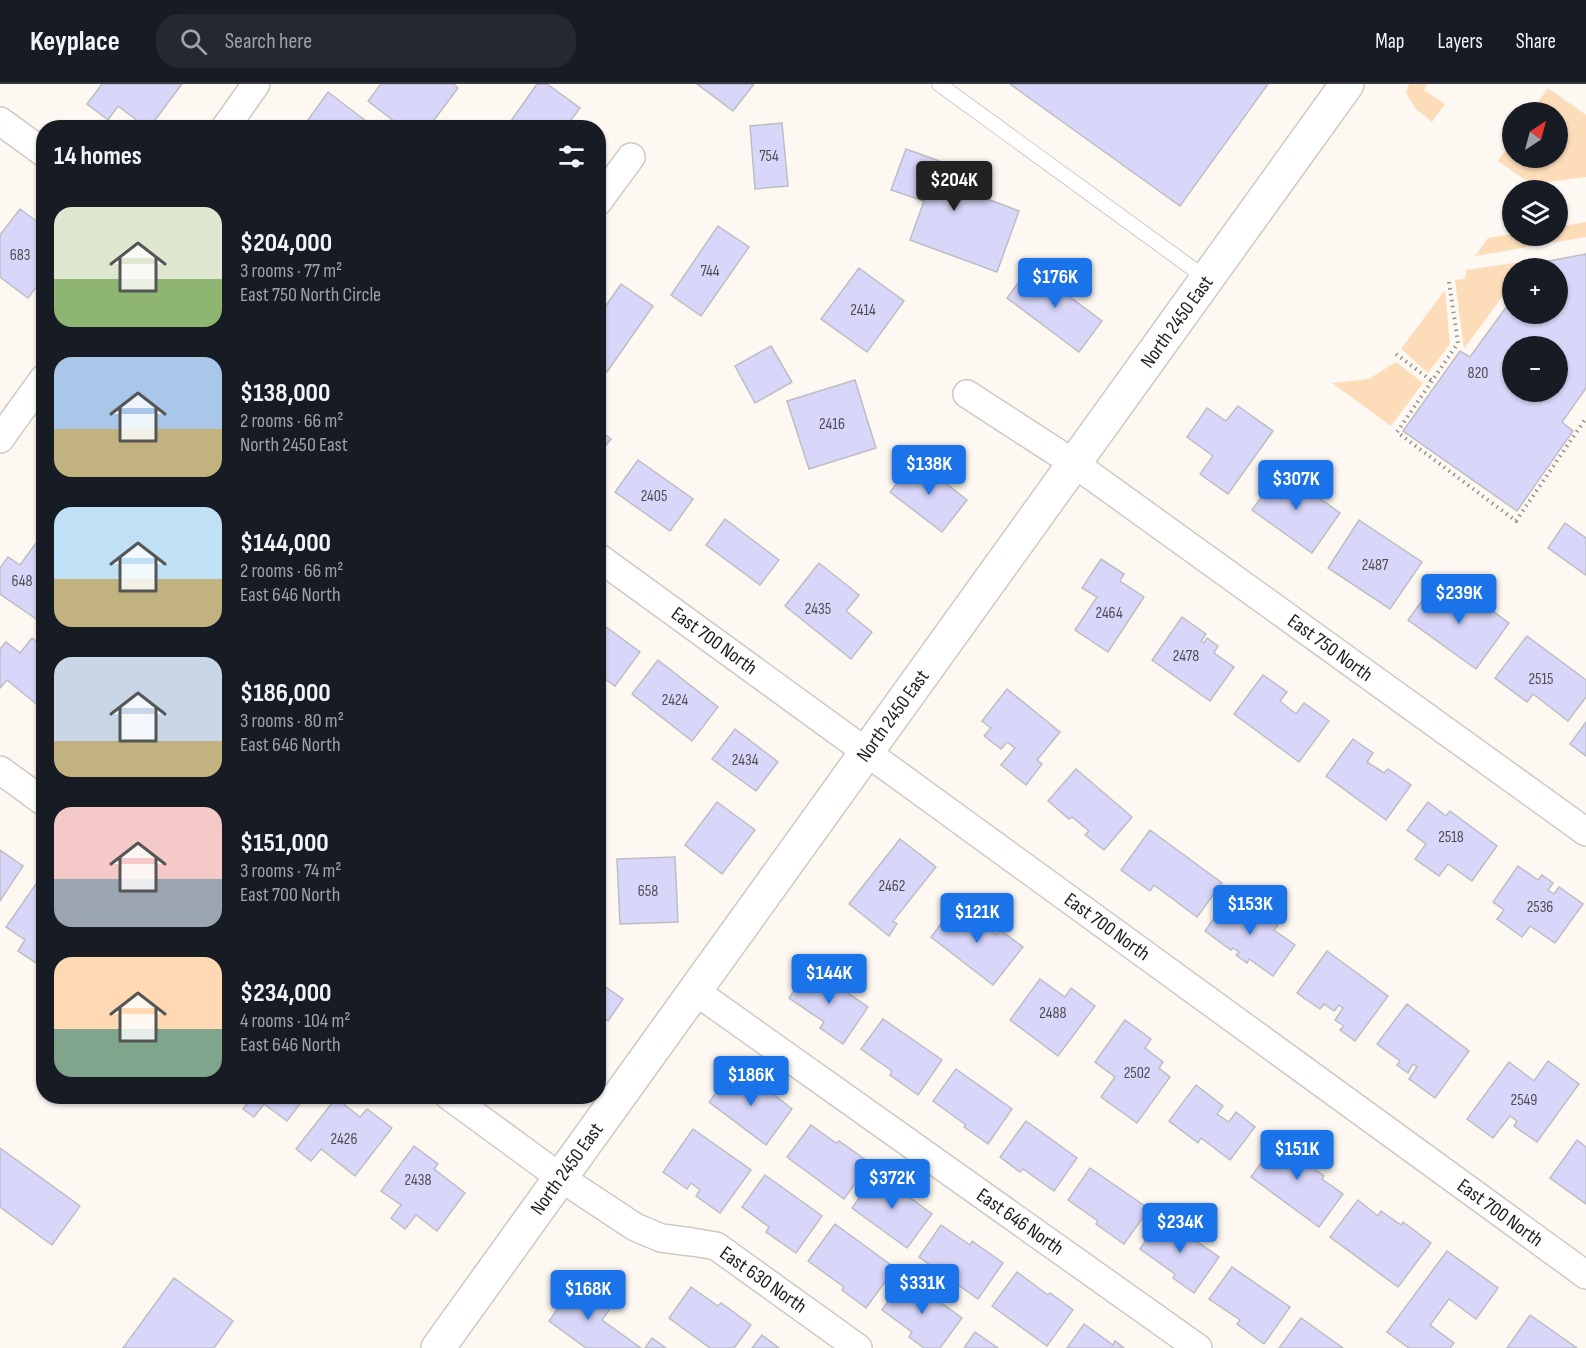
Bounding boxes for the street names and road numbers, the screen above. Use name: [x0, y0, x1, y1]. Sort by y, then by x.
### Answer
street label: North 2450 East: [1136, 271, 1218, 373]
street label: East 700 North: [666, 602, 762, 680]
street label: East 750 North: [1283, 609, 1377, 687]
street label: North 2450 East: [852, 665, 934, 767]
street label: East 700 North: [1059, 888, 1155, 966]
street label: North 2450 East: [526, 1118, 608, 1220]
street label: East 700 North: [1452, 1174, 1548, 1252]
street label: East 646 North: [972, 1183, 1068, 1261]
street label: East 630 North: [715, 1241, 811, 1319]

